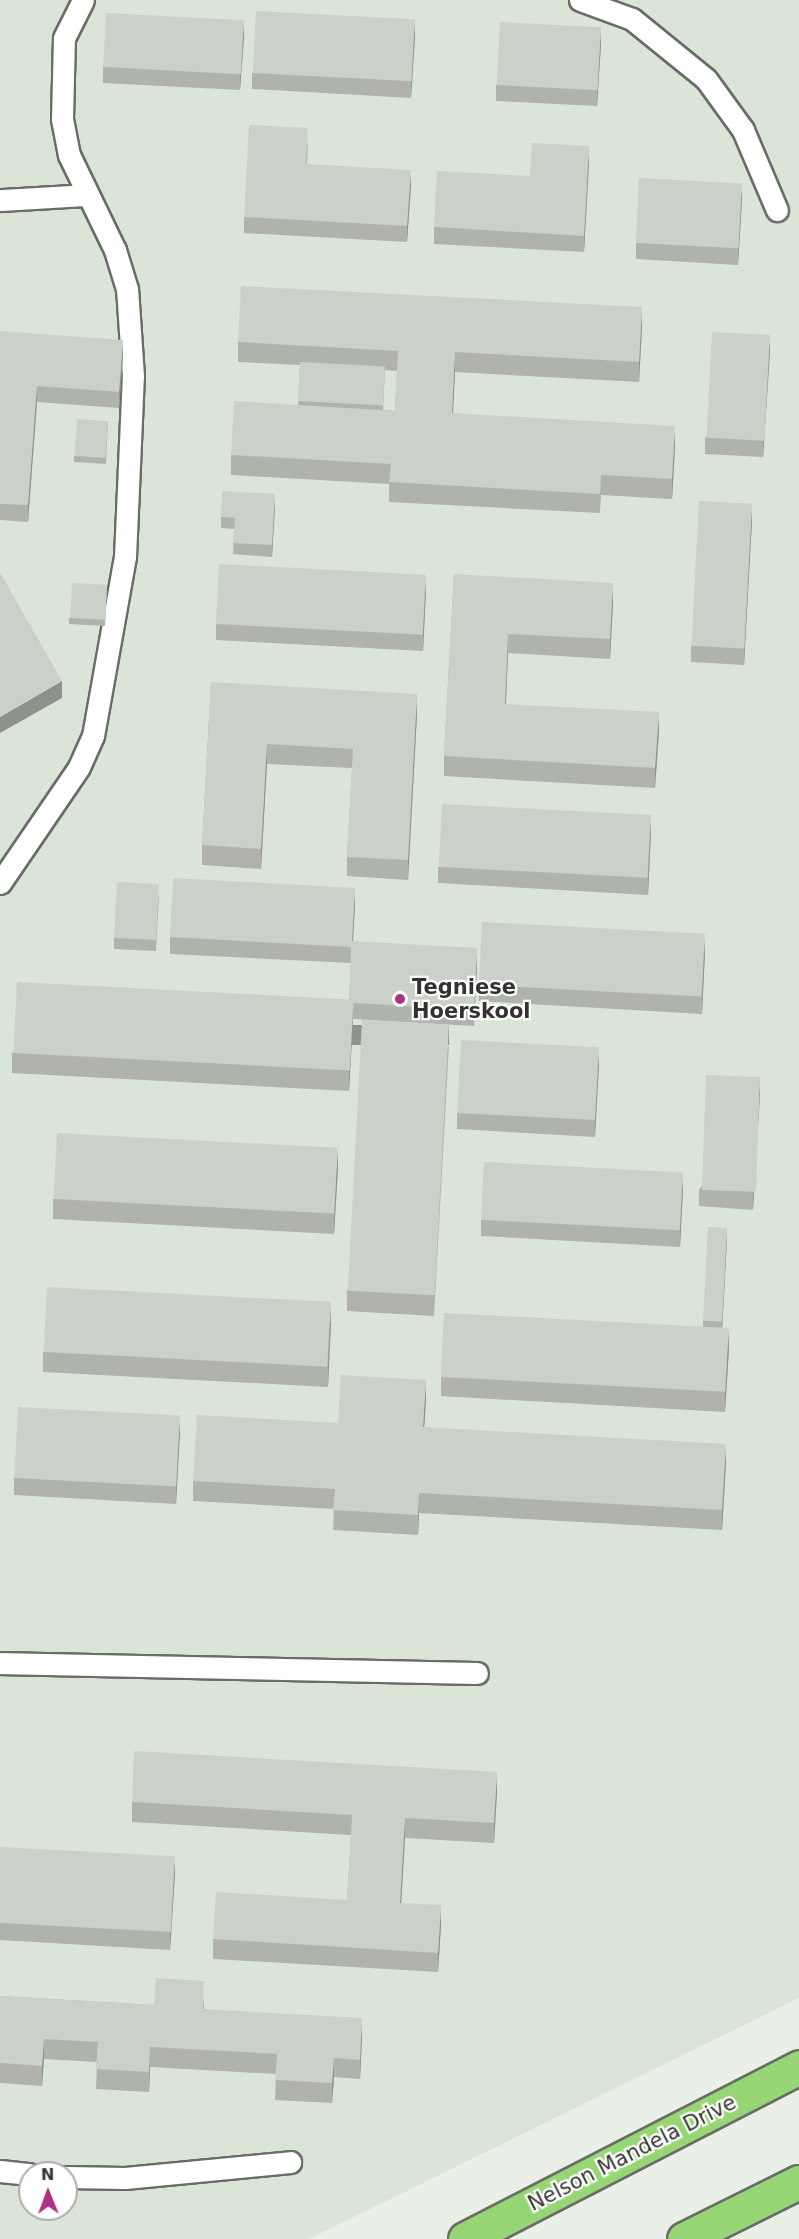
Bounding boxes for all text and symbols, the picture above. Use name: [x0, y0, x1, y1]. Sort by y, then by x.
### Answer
place label: Tegniese Hoerskool: [412, 974, 531, 1024]
marker: Tegniese Hoerskool: [393, 992, 407, 1006]
street label: Nelson Mandela Drive: [524, 2090, 740, 2216]
north arrow: [18, 2161, 78, 2221]
text: N: [41, 2165, 55, 2184]

